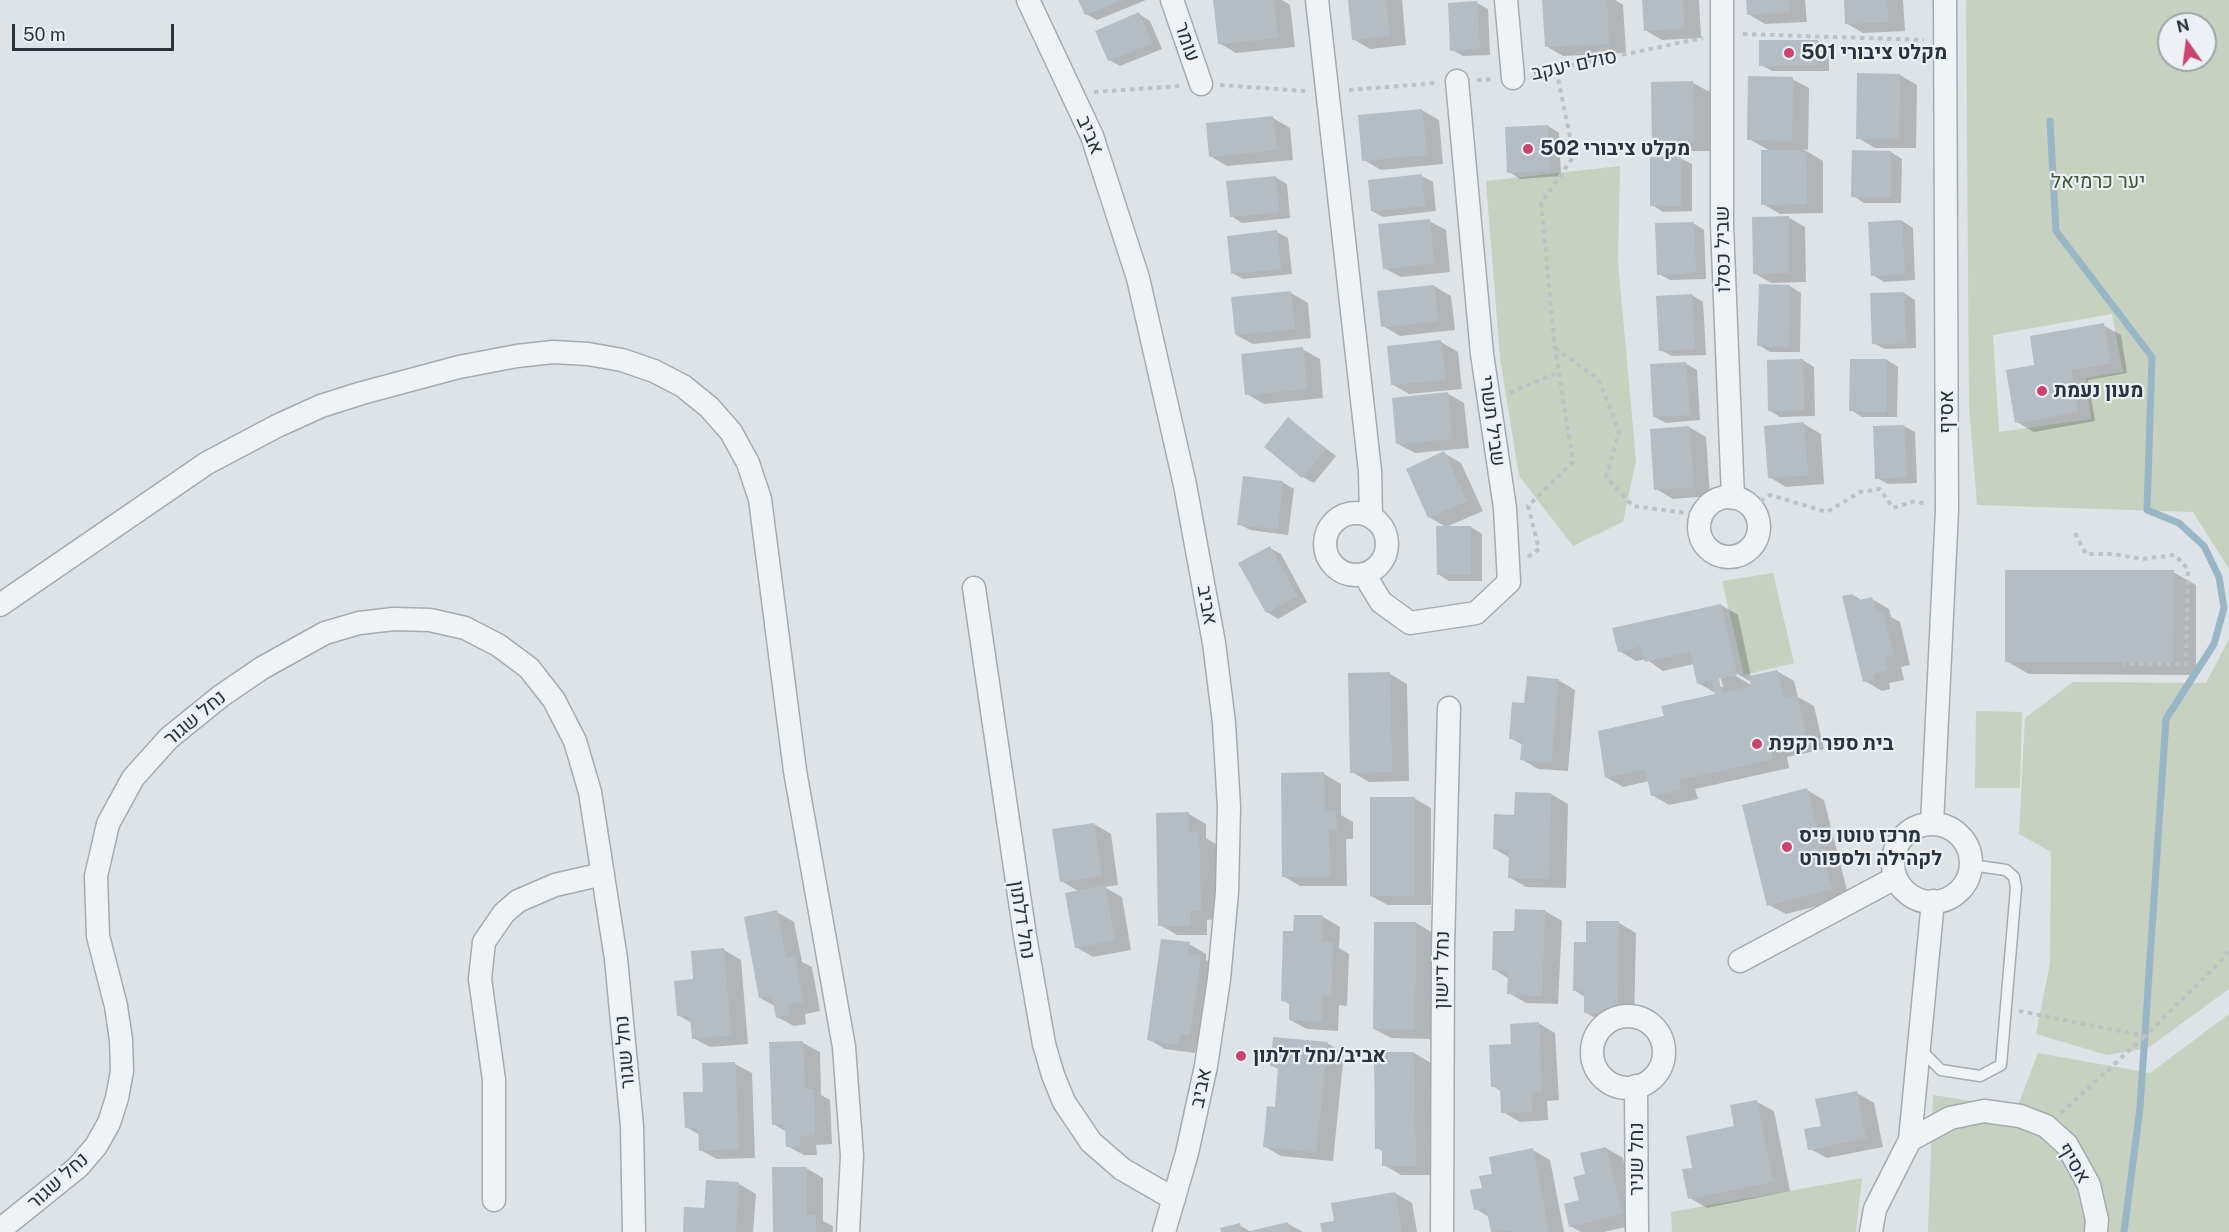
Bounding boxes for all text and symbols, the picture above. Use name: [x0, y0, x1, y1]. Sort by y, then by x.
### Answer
scale bar: [15, 12, 177, 50]
north arrow: [2157, 12, 2217, 72]
text: N: [2175, 15, 2191, 37]
street label: עומר: [1169, 19, 1205, 65]
text: 50 m: [23, 24, 66, 45]
place label: מקלט ציבורי 501: [1801, 41, 1947, 65]
street label: סולם יעקב: [1529, 44, 1619, 86]
marker: מקלט ציבורי 501: [1782, 46, 1796, 60]
street label: אביב: [1071, 112, 1109, 158]
place label: מקלט ציבורי 502: [1540, 137, 1690, 161]
marker: מקלט ציבורי 502: [1521, 142, 1535, 156]
park label: יער כרמיאל: [2051, 170, 2145, 194]
street label: שביל כסלו: [1710, 205, 1736, 293]
street label: שביל תשרי: [1474, 374, 1510, 468]
place label: מעון נעמת: [2054, 379, 2143, 403]
marker: מעון נעמת: [2035, 384, 2049, 398]
street label: אסיף: [1935, 390, 1959, 434]
street label: אביב: [1192, 583, 1222, 627]
street label: נחל שגור: [159, 685, 231, 751]
place label: בית ספר רקפת: [1769, 732, 1894, 756]
marker: בית ספר רקפת: [1750, 737, 1764, 751]
place label: מרכז טוטו פיס לקהילה ולספורט: [1799, 824, 1942, 871]
marker: מרכז טוטו פיס לקהילה ולספורט: [1780, 840, 1794, 854]
street label: נחל דלתון: [1004, 879, 1040, 961]
street label: נחל דישון: [1429, 931, 1455, 1009]
street label: נחל שגור: [610, 1014, 640, 1090]
place label: אביב/נחל דלתון: [1253, 1044, 1386, 1068]
marker: אביב/נחל דלתון: [1234, 1049, 1248, 1063]
street label: אביב: [1185, 1066, 1217, 1110]
street label: נחל שניר: [1625, 1122, 1649, 1196]
street label: אסיף: [2053, 1138, 2095, 1188]
street label: נחל שגור: [23, 1147, 93, 1215]

